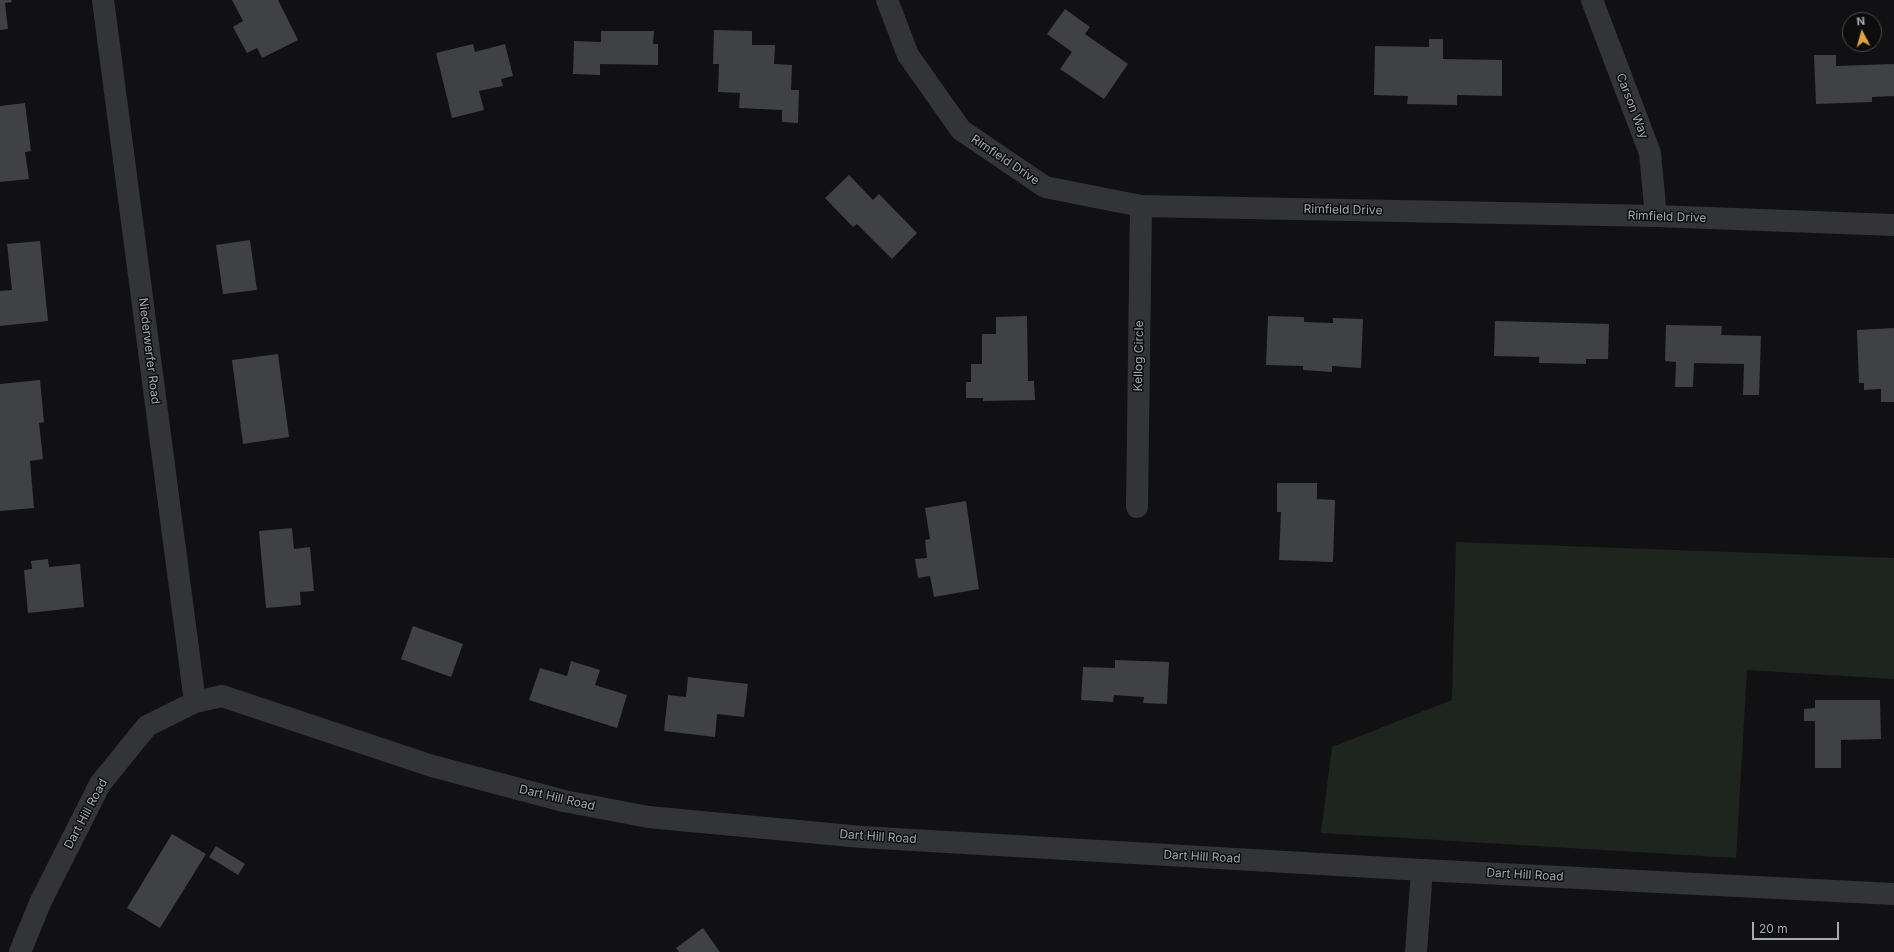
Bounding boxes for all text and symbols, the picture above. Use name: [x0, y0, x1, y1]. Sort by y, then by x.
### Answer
north arrow: [1842, 12, 1882, 52]
text: N: [1856, 14, 1866, 28]
street label: Carson Way: [1613, 71, 1651, 141]
street label: Rimfield Drive: [968, 132, 1042, 188]
street label: Rimfield Drive: [1303, 202, 1383, 218]
street label: Rimfield Drive: [1627, 208, 1707, 226]
street label: Niederwerfer Road: [135, 297, 163, 405]
street label: Kellog Circle: [1131, 320, 1147, 392]
street label: Dart Hill Road: [61, 776, 111, 852]
street label: Dart Hill Road: [518, 782, 596, 814]
street label: Dart Hill Road: [839, 827, 917, 847]
street label: Dart Hill Road: [1163, 848, 1241, 866]
street label: Dart Hill Road: [1486, 866, 1564, 884]
scale bar: [1754, 914, 1841, 940]
text: 20 m: [1759, 921, 1788, 936]

